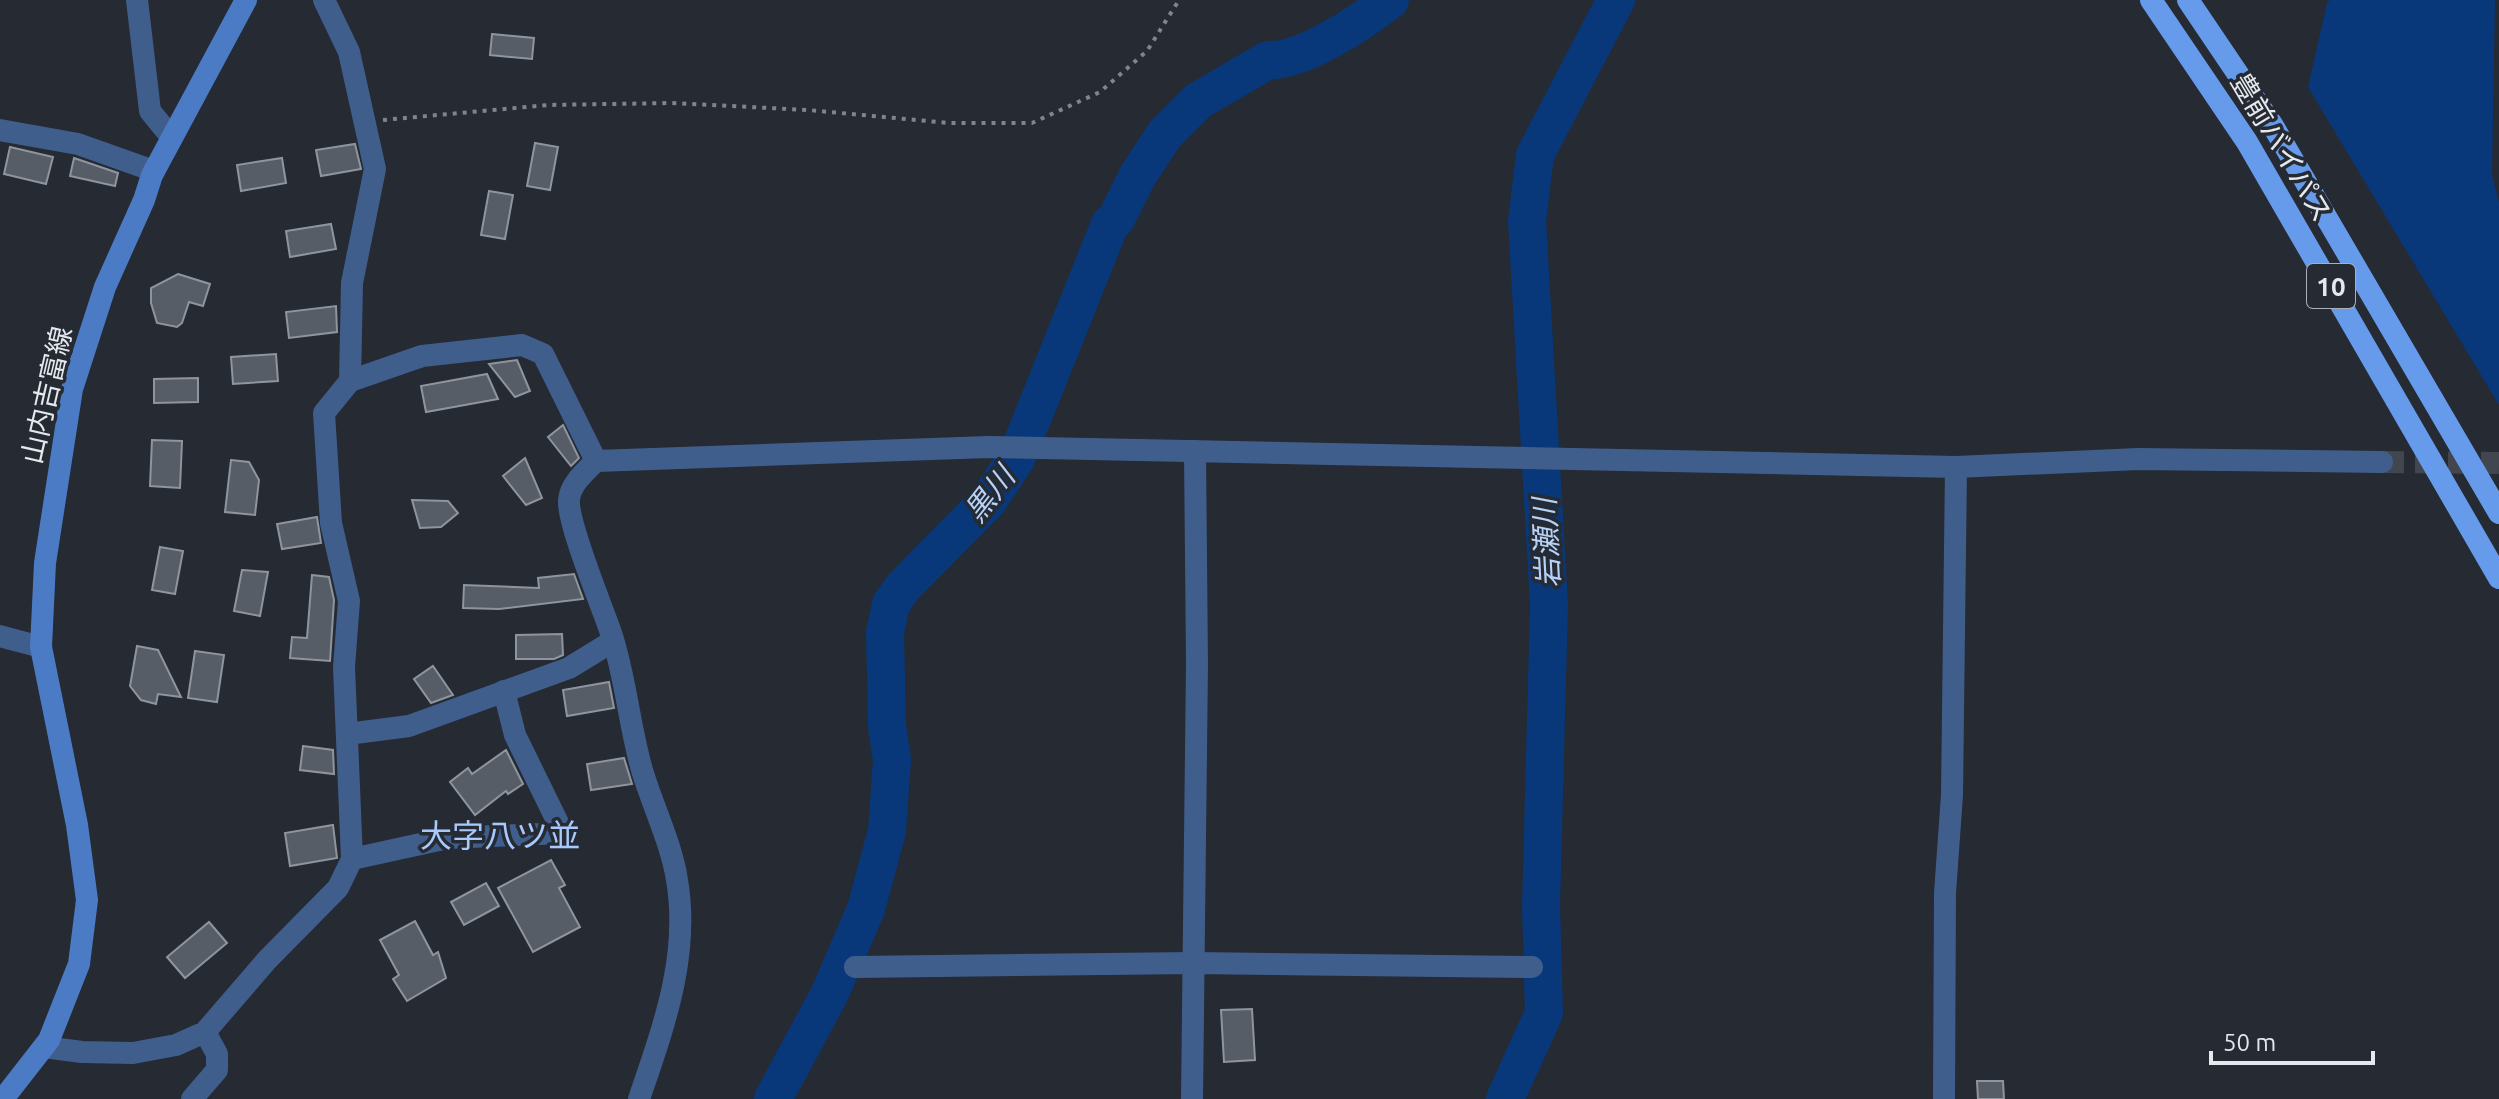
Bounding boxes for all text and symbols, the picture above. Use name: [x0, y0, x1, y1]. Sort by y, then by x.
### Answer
street label: 豊前バイパス: [2226, 67, 2338, 227]
road number: 10: [2307, 264, 2355, 308]
street label: 山内吉富線: [15, 323, 77, 467]
water label: 黒川: [957, 458, 1023, 528]
water label: 岩瀬川: [1527, 494, 1565, 589]
district label: 大字八ツ並: [420, 817, 580, 853]
scale bar: [2211, 1015, 2373, 1065]
text: 50 m: [2223, 1029, 2276, 1056]

